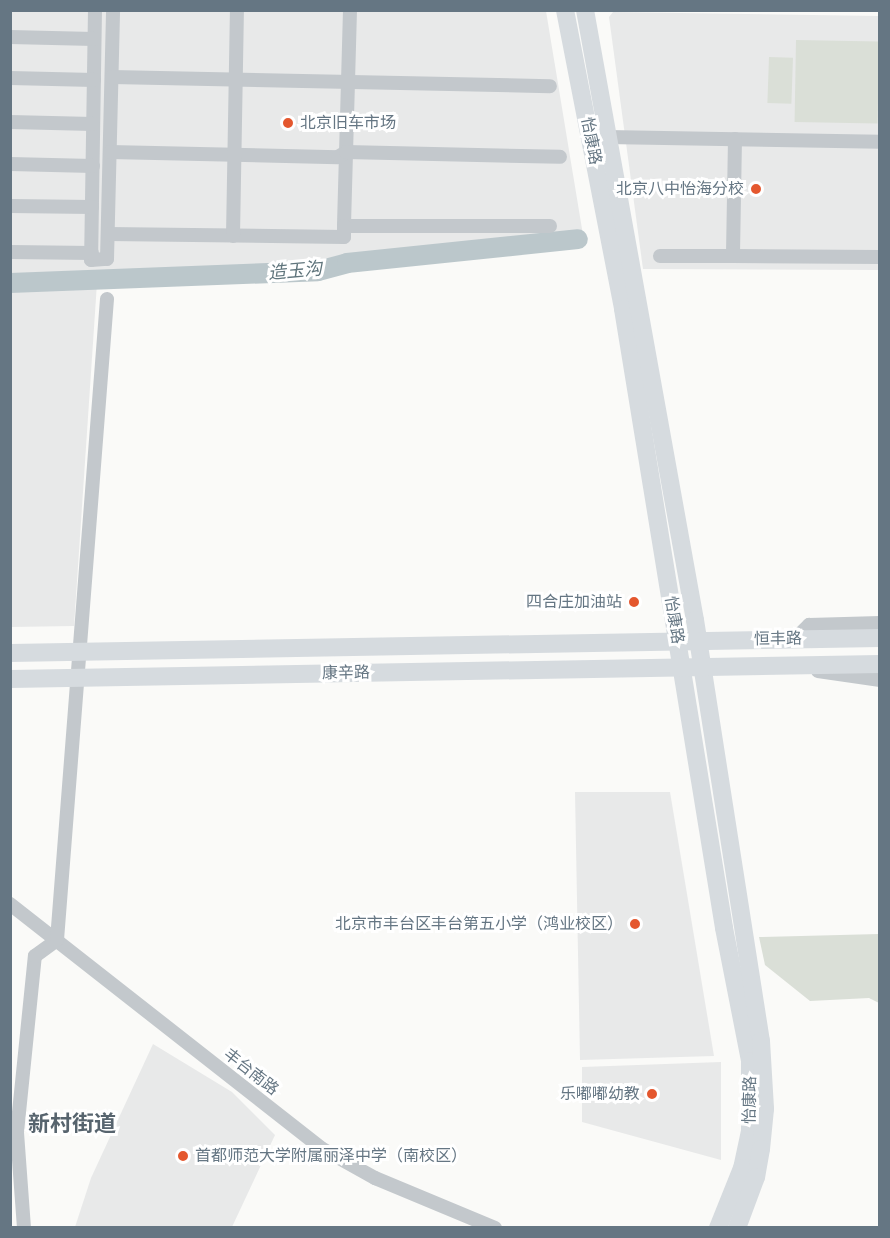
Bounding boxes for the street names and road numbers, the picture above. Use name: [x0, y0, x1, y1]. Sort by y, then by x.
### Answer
street label: 怡康路: [577, 116, 605, 166]
street label: 怡康路: [661, 595, 687, 645]
street label: 恒丰路: [754, 629, 802, 649]
street label: 康辛路: [322, 663, 370, 683]
street label: 丰台南路: [220, 1045, 282, 1099]
street label: 怡康路: [740, 1076, 760, 1124]

